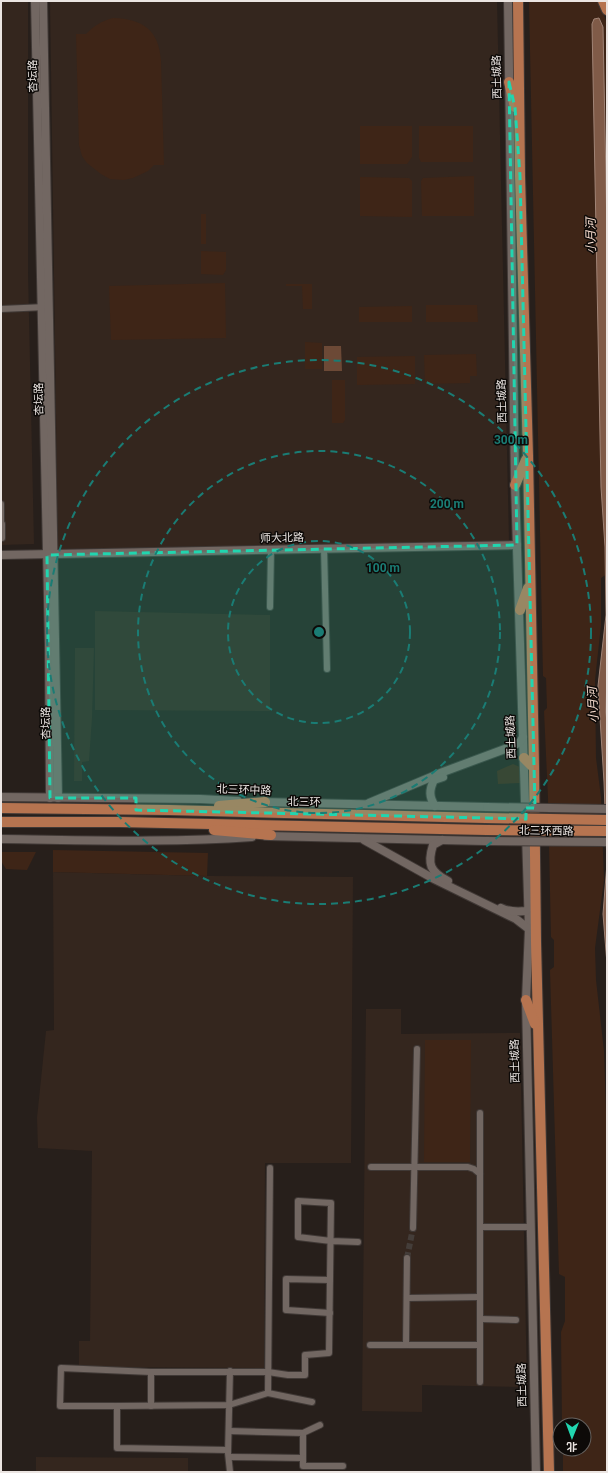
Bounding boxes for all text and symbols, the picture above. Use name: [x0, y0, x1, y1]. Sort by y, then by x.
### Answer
street label: 西土城路: [490, 55, 504, 99]
street label: 杏坛路: [26, 59, 40, 93]
water label: 小月河: [584, 216, 598, 254]
street label: 西土城路: [495, 379, 509, 423]
street label: 杏坛路: [32, 382, 46, 416]
text: 300 m: [494, 433, 528, 447]
text: 200 m: [430, 497, 464, 511]
street label: 师大北路: [260, 531, 304, 545]
text: 100 m: [366, 561, 400, 575]
centre of rings: [312, 625, 326, 639]
water label: 小月河: [585, 685, 601, 723]
street label: 杏坛路: [39, 706, 53, 740]
street label: 西土城路: [504, 715, 518, 759]
street label: 北三环中路: [216, 783, 272, 797]
street label: 北三环: [287, 795, 321, 809]
street label: 北三环西路: [518, 824, 574, 838]
street label: 西土城路: [508, 1039, 522, 1083]
street label: 西土城路: [515, 1363, 529, 1407]
north arrow: [552, 1417, 592, 1457]
text: 北: [566, 1440, 577, 1453]

